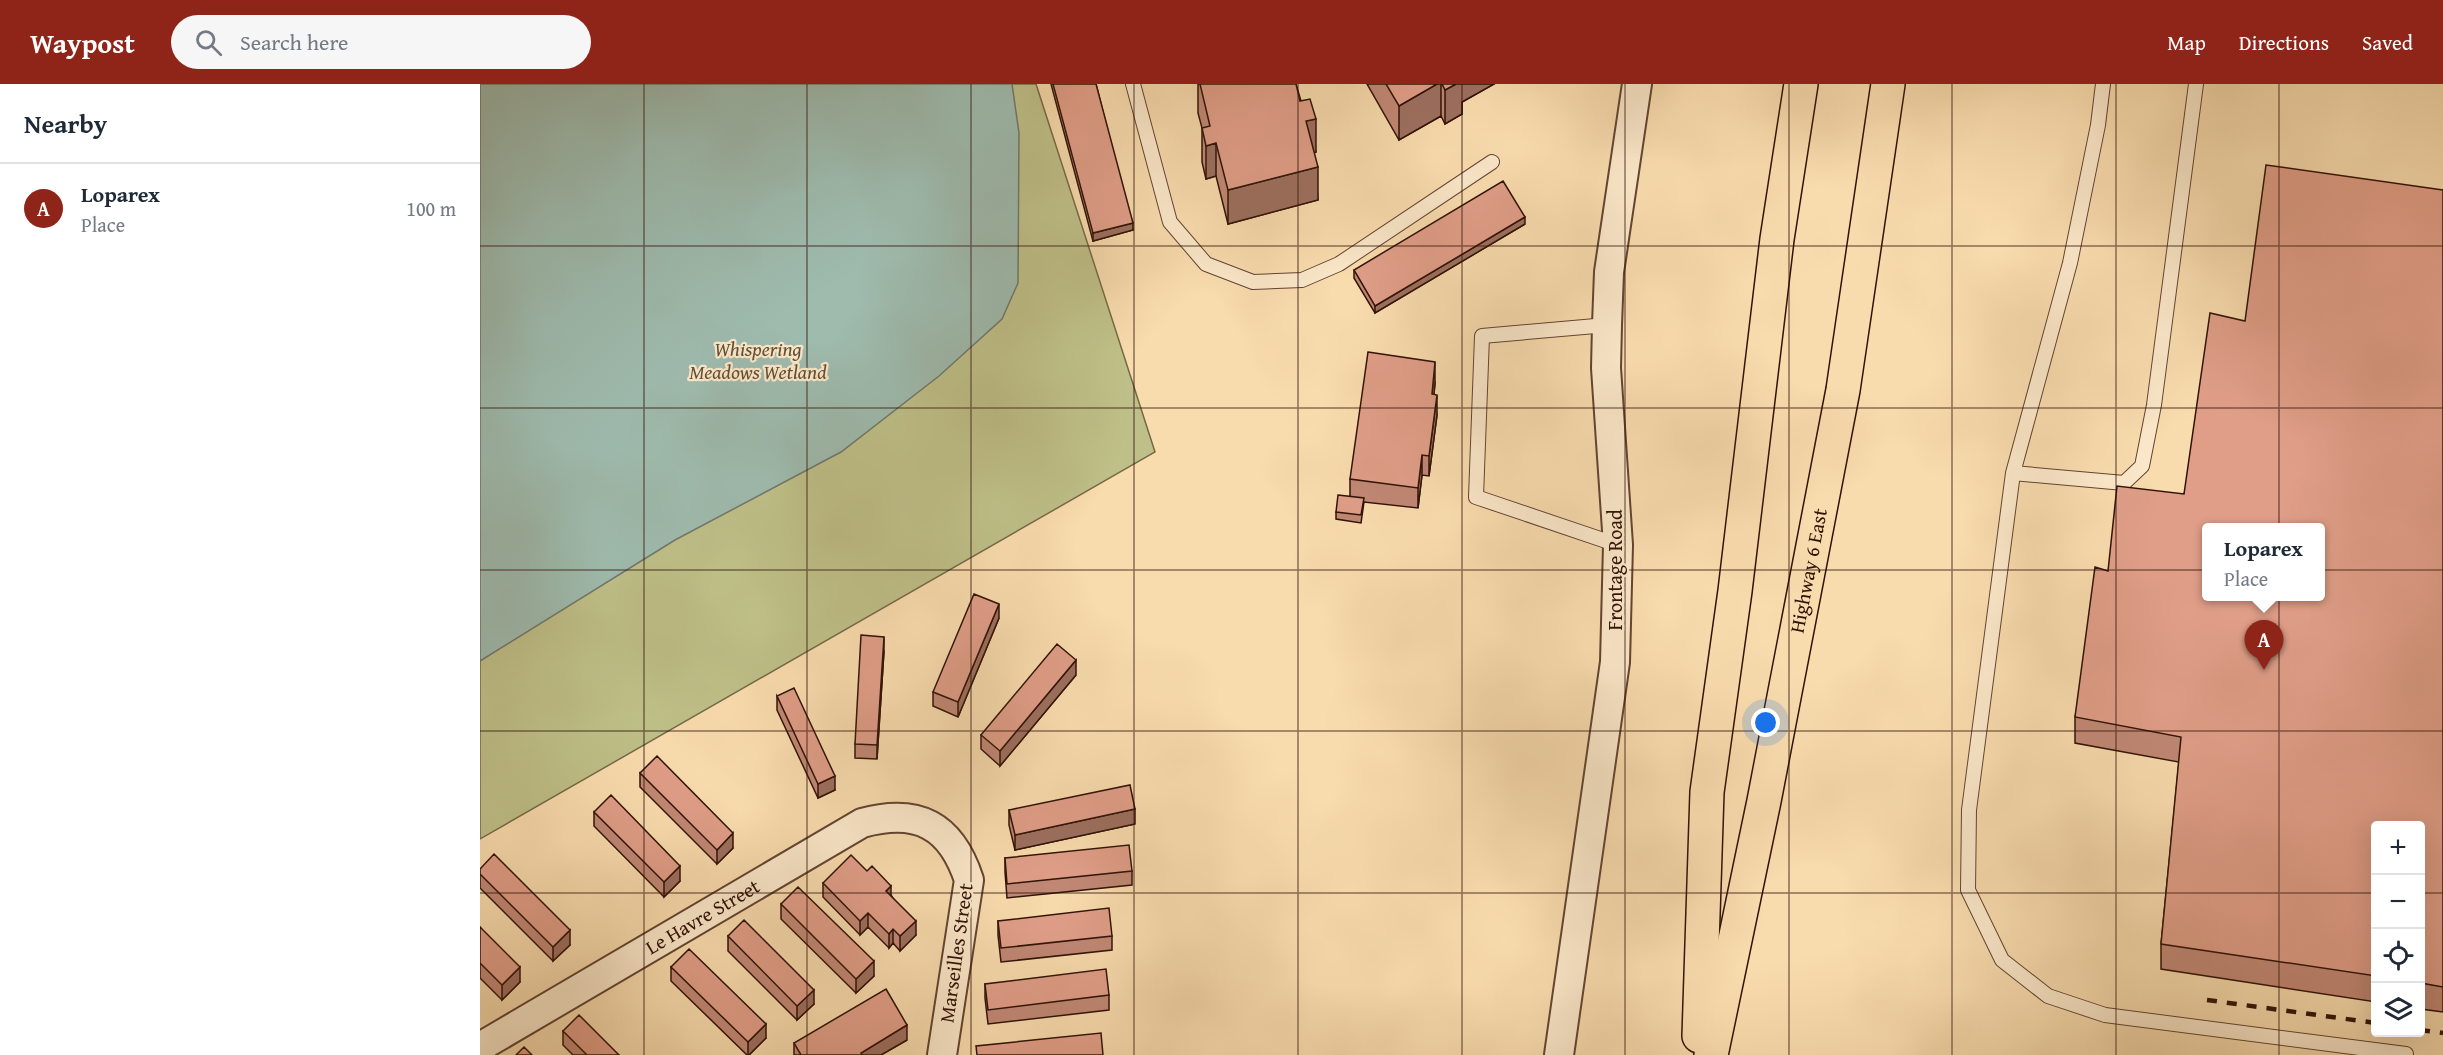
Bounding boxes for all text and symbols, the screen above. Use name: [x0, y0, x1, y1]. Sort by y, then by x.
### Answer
search box: [171, 15, 591, 69]
text: Waypost: [30, 22, 135, 63]
icon: search: [192, 26, 225, 59]
text: Search here: [240, 26, 348, 58]
text: Map: [2167, 27, 2206, 58]
text: Directions: [2239, 27, 2329, 58]
text: Saved: [2362, 27, 2413, 58]
text: Nearby: [24, 104, 107, 143]
text: Loparex: [81, 178, 160, 210]
text: A: [37, 194, 50, 223]
text: 100 m: [406, 194, 456, 223]
text: Place: [81, 210, 125, 239]
park label: Whispering Meadows Wetland: [689, 334, 827, 386]
street label: Highway 6 East: [1782, 506, 1834, 635]
street label: Frontage Road: [1600, 509, 1629, 631]
popup: [2202, 523, 2325, 601]
text: Loparex: [2224, 532, 2303, 564]
text: Place: [2224, 564, 2268, 593]
pin: A: [2244, 620, 2284, 670]
your location: [1751, 708, 1780, 737]
map controls: [2371, 821, 2425, 1037]
button: +: [2371, 821, 2425, 875]
street label: Le Havre Street: [640, 871, 765, 961]
button: −: [2371, 875, 2425, 929]
street label: Marseilles Street: [931, 881, 980, 1025]
button: locate: [2371, 929, 2425, 983]
button: layers: [2371, 983, 2425, 1037]

